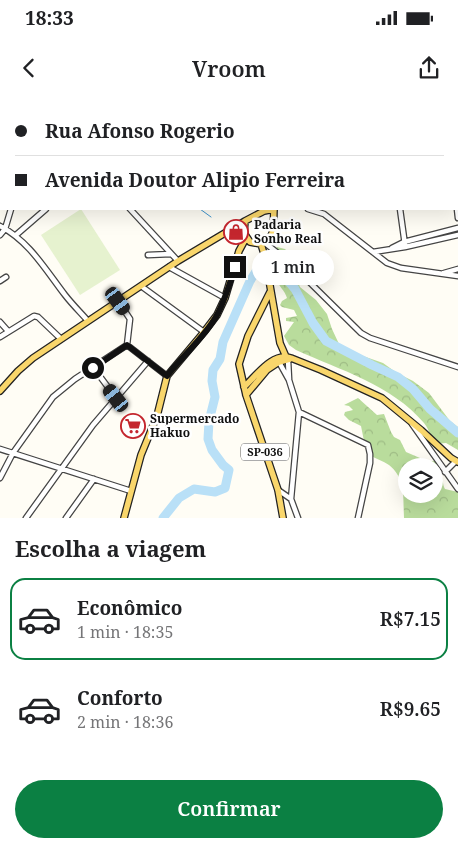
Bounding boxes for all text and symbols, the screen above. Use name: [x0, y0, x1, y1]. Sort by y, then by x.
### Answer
text: 18:33: [25, 5, 74, 31]
text: Vroom: [192, 53, 266, 83]
icon: back: [15, 54, 43, 82]
icon: share: [415, 54, 443, 82]
text: Rua Afonso Rogerio: [45, 118, 235, 144]
text: Avenida Doutor Alipio Ferreira: [45, 167, 345, 193]
place label: Padaria Sonho Real: [254, 216, 322, 247]
shop icon: Padaria Sonho Real: [223, 219, 249, 245]
callout: 1 min: [252, 250, 335, 284]
route end: [224, 256, 246, 278]
text: 1 min: [271, 256, 315, 278]
car: [103, 284, 132, 318]
route start: [82, 357, 104, 379]
car: [100, 382, 131, 414]
place label: Supermercado Hakuo: [150, 410, 240, 441]
supermarket icon: Supermercado Hakuo: [120, 413, 146, 439]
road number: SP-036: [241, 444, 289, 461]
map controls: [398, 458, 443, 503]
button: layers: [398, 458, 443, 503]
text: Escolha a viagem: [15, 533, 206, 563]
text: Econômico: [77, 595, 183, 621]
icon: car: [17, 597, 62, 642]
text: R$7.15: [380, 606, 441, 632]
text: 1 min · 18:35: [77, 621, 173, 643]
text: Conforto: [77, 685, 163, 711]
icon: car: [17, 687, 62, 732]
text: R$9.65: [380, 696, 441, 722]
text: 2 min · 18:36: [77, 711, 173, 733]
button: Confirmar: [15, 780, 443, 838]

